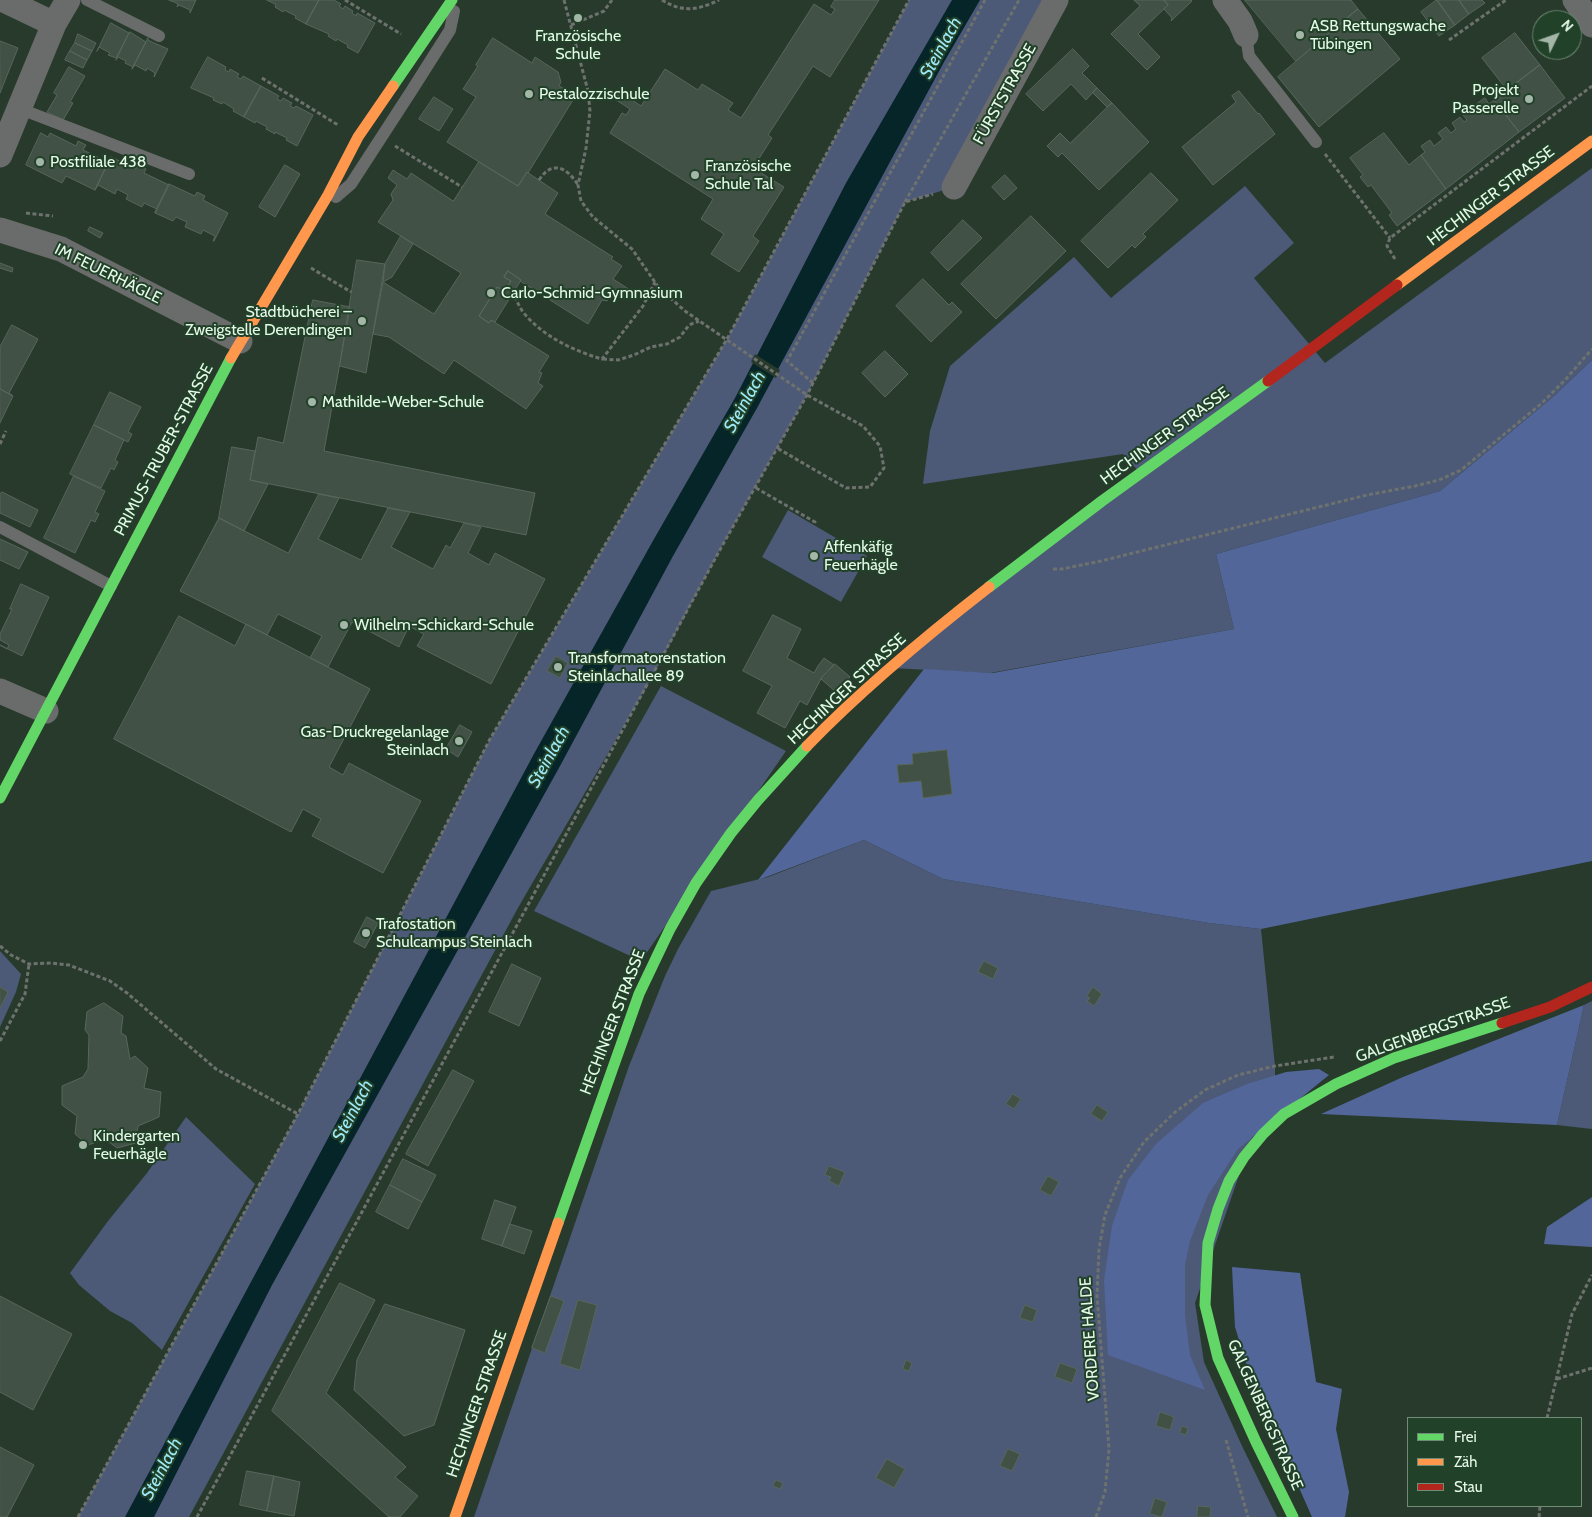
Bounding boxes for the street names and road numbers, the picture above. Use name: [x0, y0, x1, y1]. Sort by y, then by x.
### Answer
street label: FÜRSTSTRASSE: [969, 40, 1041, 148]
street label: HECHINGER STRASSE: [1424, 142, 1558, 250]
street label: IM FEUERHÄGLE: [51, 240, 165, 308]
street label: PRIMUS-TRUBER-STRASSE: [110, 361, 218, 539]
street label: HECHINGER STRASSE: [1097, 383, 1233, 489]
street label: HECHINGER STRASSE: [784, 629, 910, 749]
street label: HECHINGER STRASSE: [576, 947, 650, 1097]
street label: GALGENBERGSTRASSE: [1353, 993, 1513, 1067]
street label: VORDERE HALDE: [1076, 1277, 1104, 1401]
street label: HECHINGER STRASSE: [443, 1328, 511, 1480]
street label: GALGENBERGSTRASSE: [1223, 1337, 1307, 1493]

